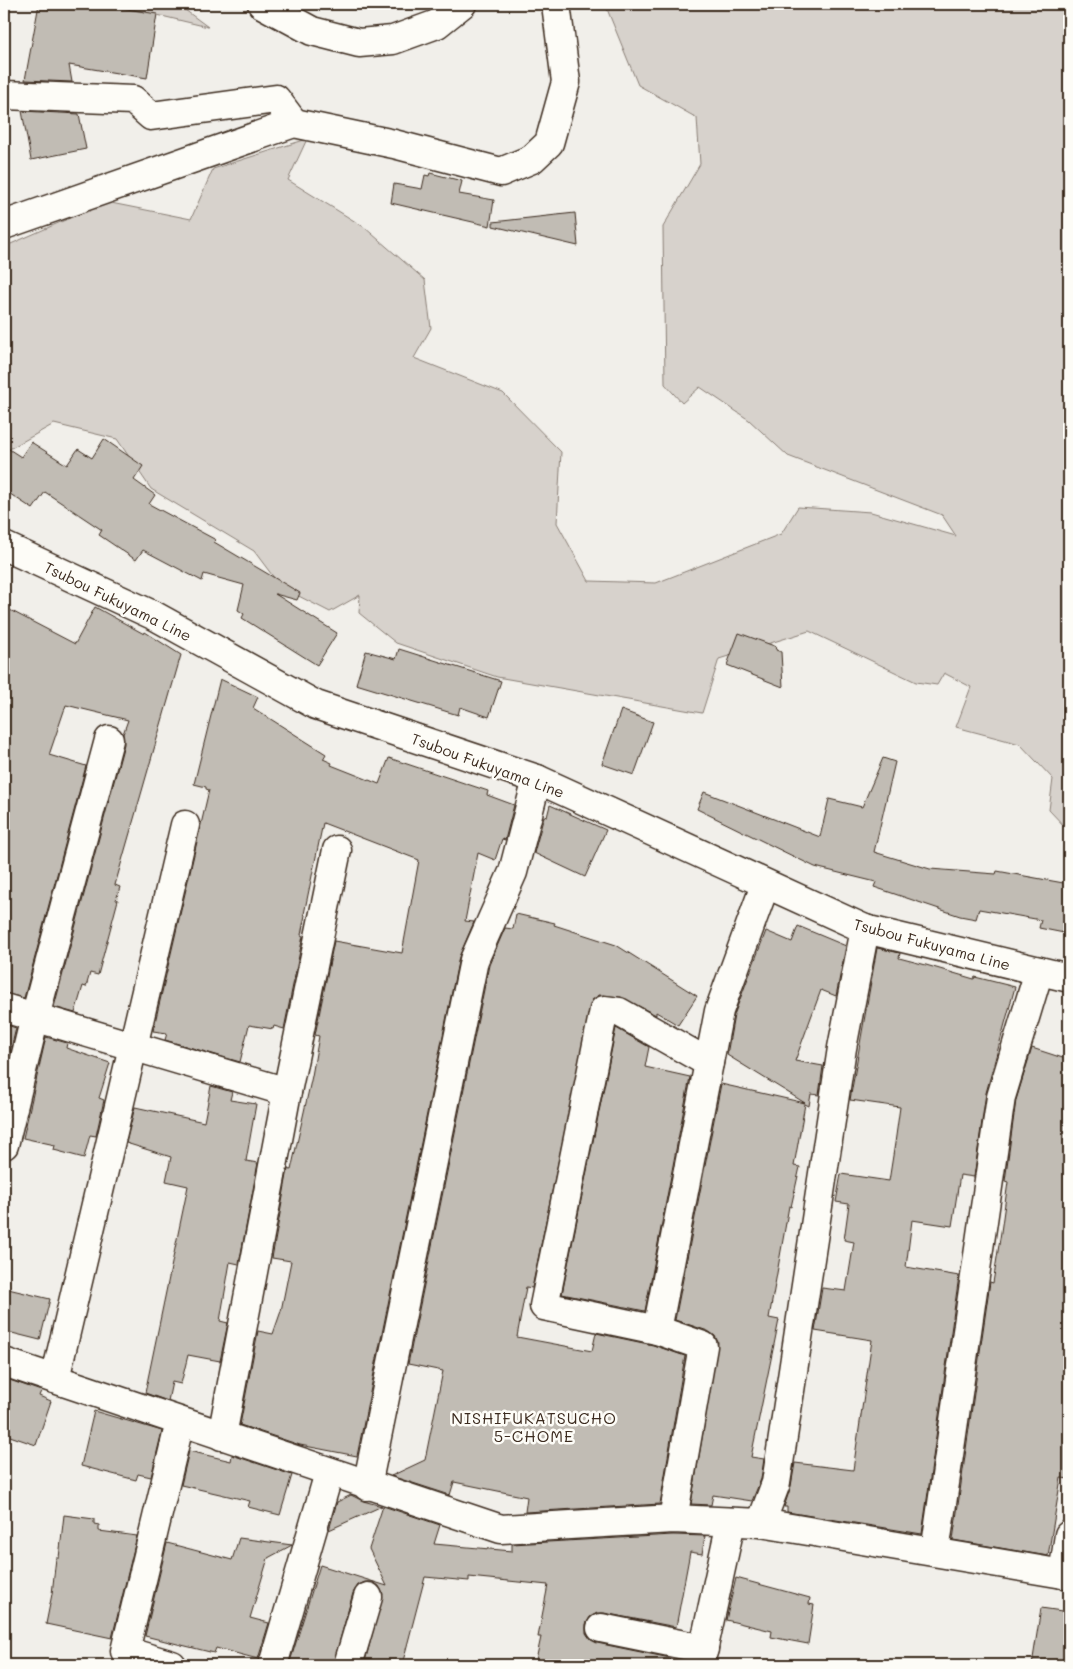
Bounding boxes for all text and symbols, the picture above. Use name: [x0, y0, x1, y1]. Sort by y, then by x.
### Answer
street label: Tsubou Fukuyama Line: [41, 557, 195, 645]
street label: Tsubou Fukuyama Line: [409, 728, 567, 802]
street label: Tsubou Fukuyama Line: [851, 913, 1013, 975]
district label: NISHIFUKATSUCHO 5-CHOME: [451, 1407, 617, 1446]

